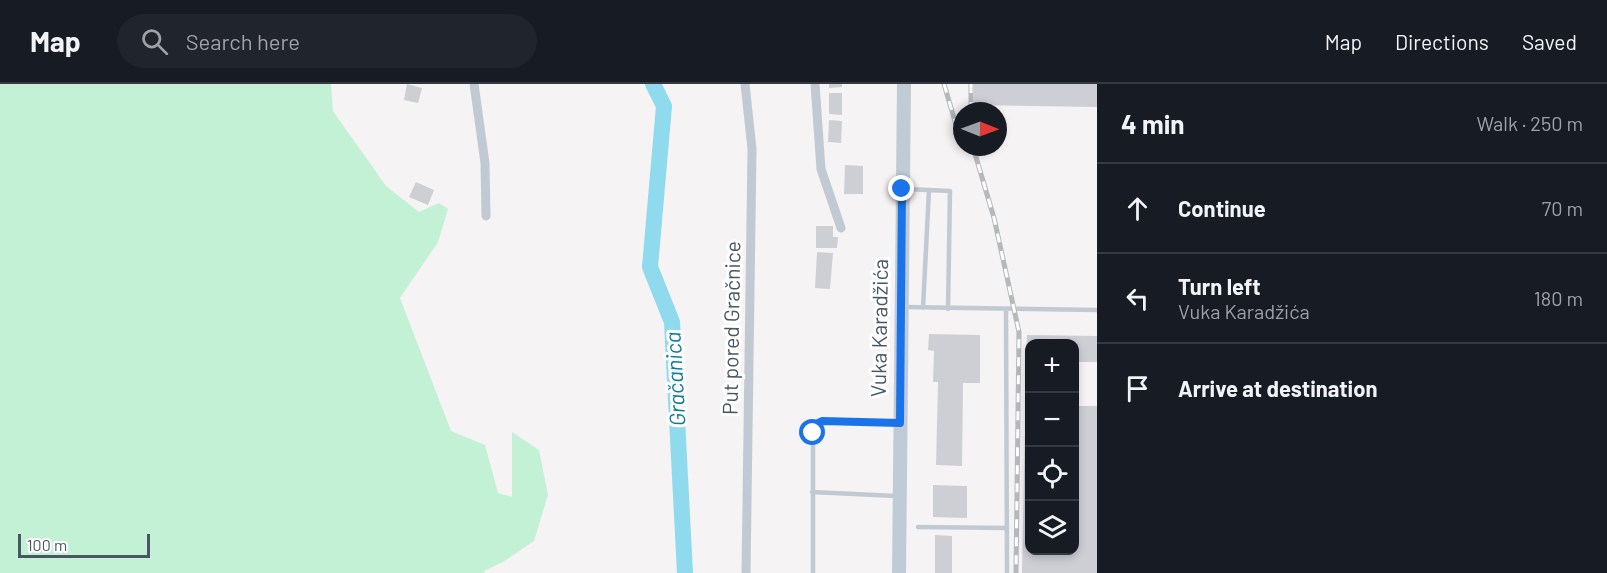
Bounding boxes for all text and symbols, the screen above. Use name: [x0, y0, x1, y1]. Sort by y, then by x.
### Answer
search box: [117, 14, 537, 68]
text: Map: [30, 24, 81, 58]
icon: search: [138, 25, 171, 58]
text: Search here: [186, 28, 300, 54]
text: Map: [1325, 29, 1362, 54]
text: Directions: [1395, 29, 1489, 54]
text: Saved: [1522, 29, 1577, 54]
north arrow: [953, 102, 1007, 156]
text: 4 min: [1121, 108, 1185, 139]
text: Walk · 250 m: [1477, 111, 1583, 135]
route end: [888, 175, 914, 201]
icon: ahead: [1121, 192, 1154, 225]
text: Continue: [1178, 195, 1266, 221]
text: 70 m: [1542, 196, 1583, 220]
street label: Put pored Gračnice: [716, 241, 745, 415]
street label: Vuka Karadžića: [865, 259, 892, 397]
text: Turn left: [1178, 273, 1261, 299]
icon: left: [1121, 282, 1154, 315]
text: 180 m: [1534, 286, 1583, 310]
text: Vuka Karadžića: [1178, 299, 1310, 323]
water label: Gračanica: [659, 331, 689, 427]
map controls: [1025, 339, 1079, 555]
button: +: [1025, 339, 1079, 393]
icon: arrive: [1121, 372, 1154, 405]
text: Arrive at destination: [1178, 375, 1377, 401]
button: −: [1025, 393, 1079, 447]
route start: [799, 419, 825, 445]
button: locate: [1025, 447, 1079, 501]
button: layers: [1025, 501, 1079, 555]
scale bar: [18, 531, 150, 558]
text: 100 m: [27, 535, 67, 554]

